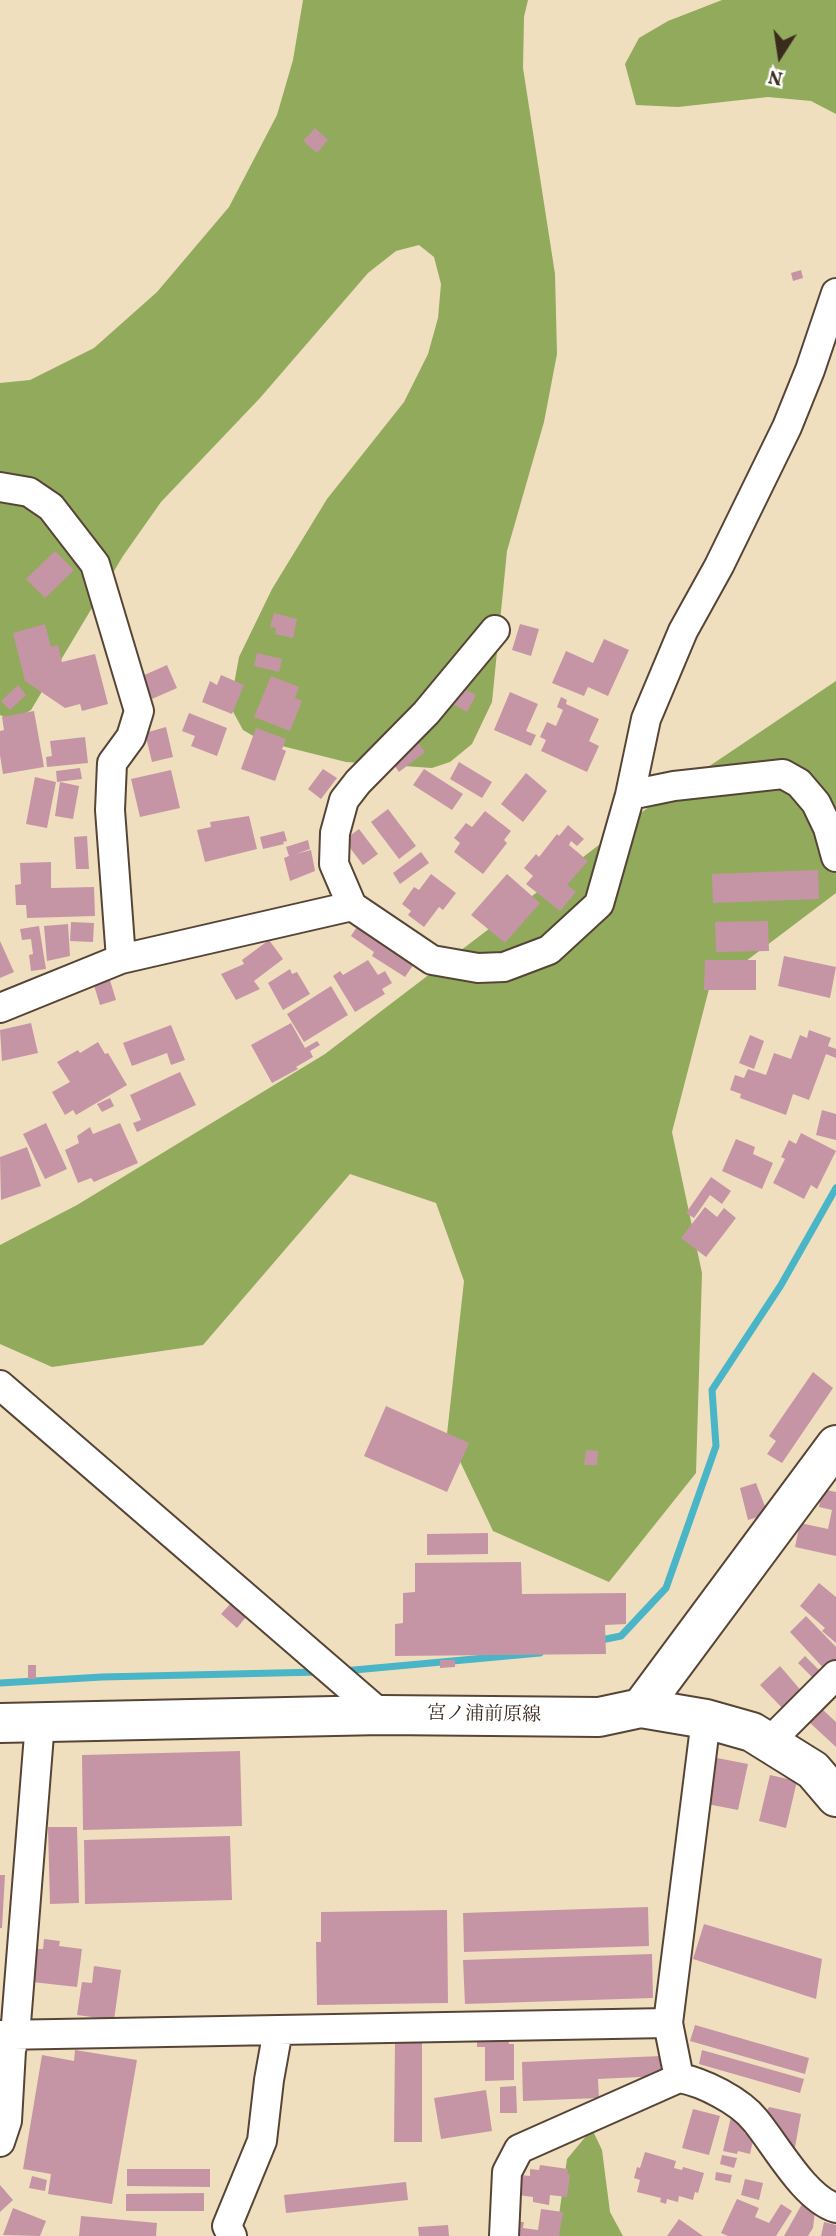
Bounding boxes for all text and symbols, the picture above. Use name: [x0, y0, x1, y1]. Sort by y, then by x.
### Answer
north arrow: [745, 21, 815, 91]
text: N: [766, 62, 785, 91]
street label: 宮ノ浦前原線: [427, 1704, 541, 1728]

